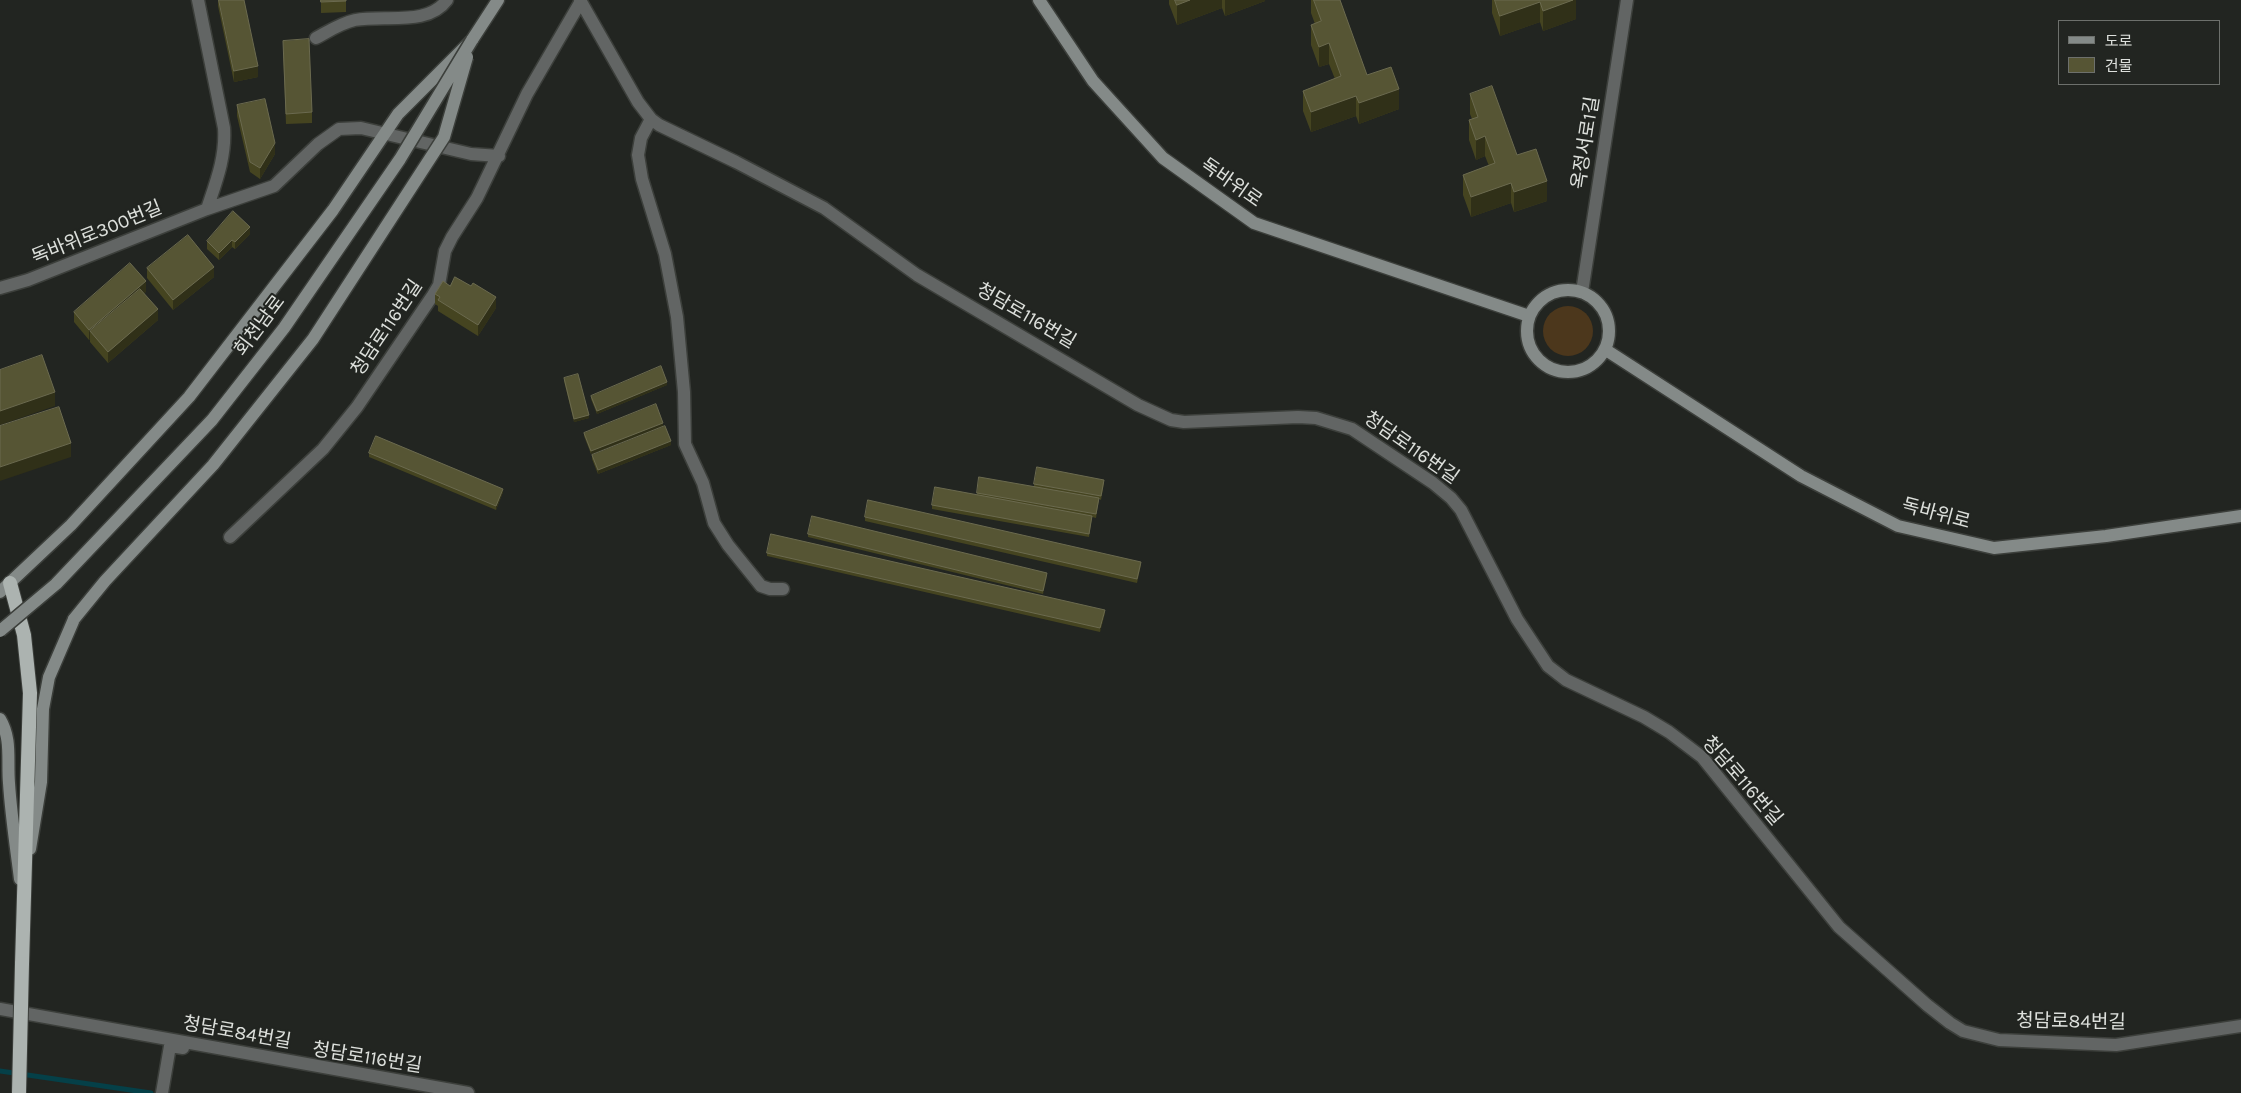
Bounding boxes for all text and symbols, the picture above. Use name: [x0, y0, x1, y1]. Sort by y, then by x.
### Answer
legend: [2058, 20, 2221, 85]
text: 도로: [2105, 32, 2133, 50]
text: 건물: [2105, 57, 2133, 75]
street label: 옥정서로1길: [1567, 95, 1605, 191]
street label: 독바위로: [1196, 154, 1266, 212]
street label: 독바위로300번길: [28, 196, 166, 270]
street label: 청담로116번길: [347, 276, 427, 380]
street label: 청담로116번길: [972, 278, 1080, 354]
street label: 회천남로: [230, 291, 290, 361]
street label: 청담로116번길: [1359, 407, 1463, 489]
street label: 독바위로: [1899, 494, 1973, 534]
street label: 청담로116번길: [1697, 732, 1787, 830]
street label: 청담로84번길: [2016, 1010, 2126, 1034]
street label: 청담로84번길: [181, 1012, 293, 1054]
street label: 청담로116번길: [310, 1038, 424, 1078]

